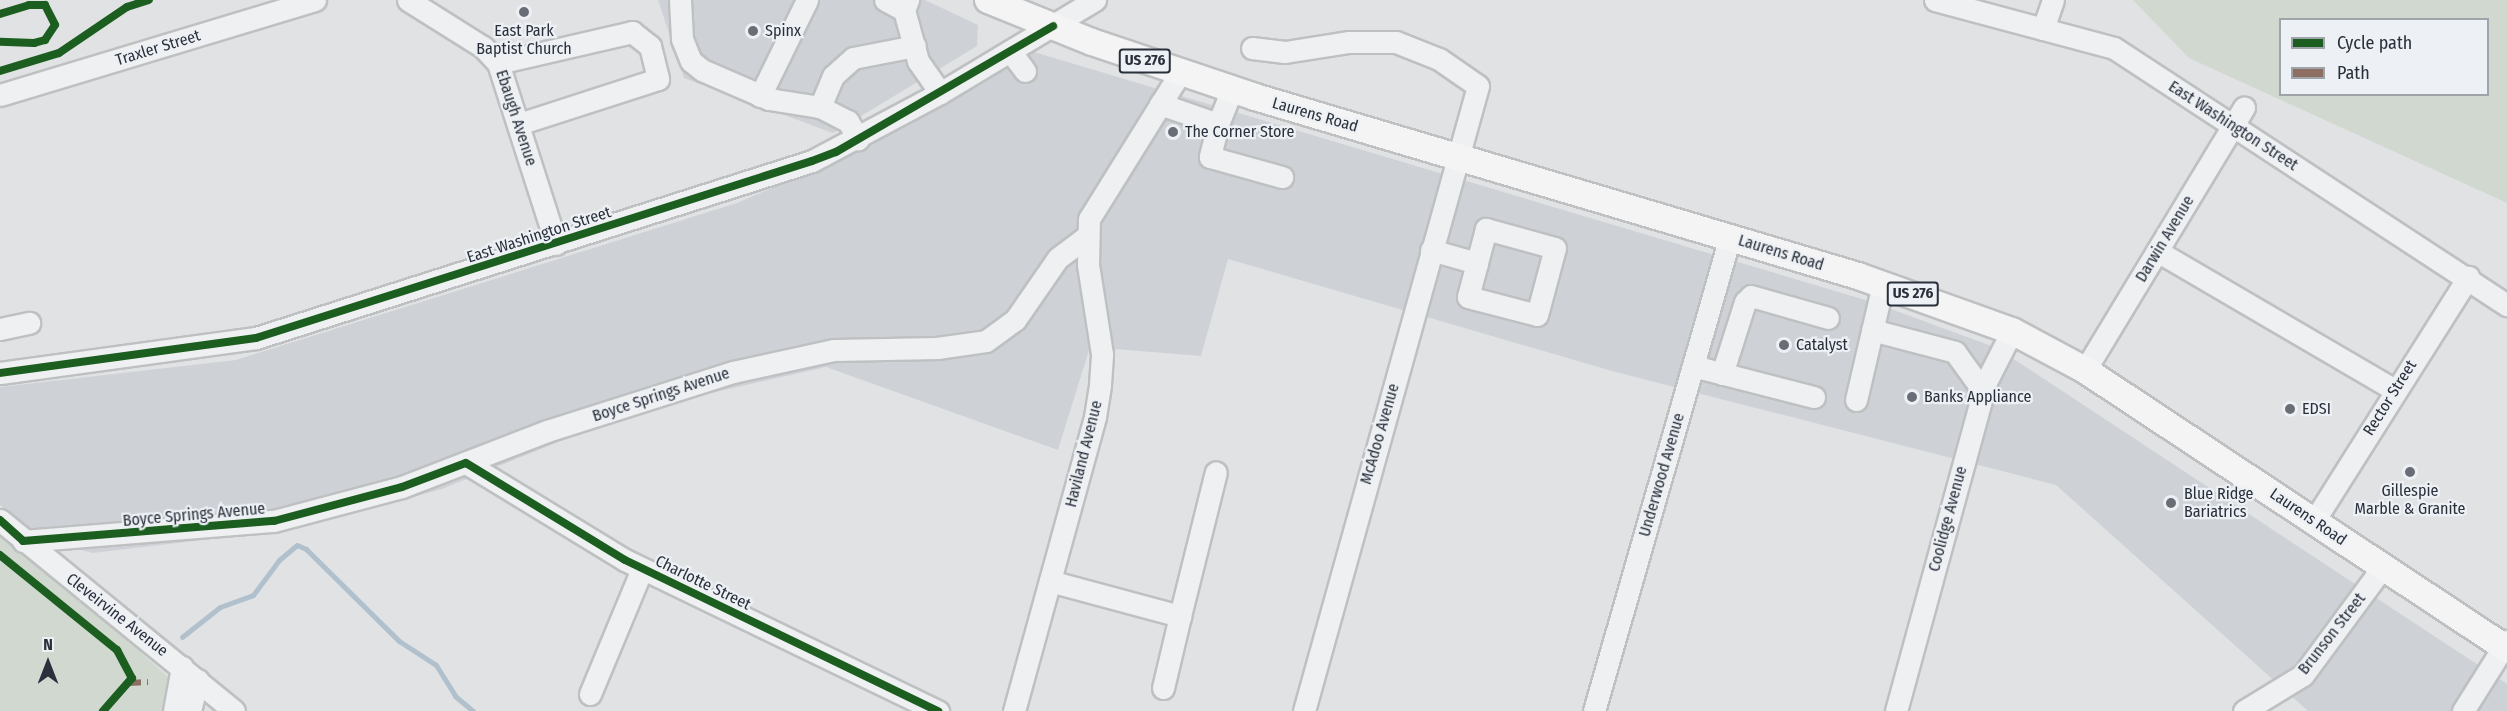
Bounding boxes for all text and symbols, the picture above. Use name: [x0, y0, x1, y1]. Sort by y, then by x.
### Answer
marker: East Park Baptist Church: [517, 5, 531, 19]
legend: [2279, 18, 2489, 96]
place label: East Park Baptist Church: [476, 21, 572, 59]
place label: Spinx: [765, 21, 801, 41]
marker: Spinx: [746, 24, 760, 38]
street label: Traxler Street: [113, 26, 203, 70]
text: Cycle path: [2337, 32, 2412, 54]
road number: US 276: [1118, 49, 1172, 73]
text: Path: [2337, 62, 2370, 84]
street label: Ebaugh Avenue: [491, 68, 541, 168]
street label: East Washington Street: [2165, 77, 2301, 175]
street label: Laurens Road: [1270, 94, 1360, 136]
place label: The Corner Store: [1185, 122, 1294, 142]
marker: The Corner Store: [1166, 125, 1180, 139]
street label: Darwin Avenue: [2132, 192, 2198, 286]
street label: East Washington Street: [465, 203, 613, 267]
street label: Laurens Road: [1736, 231, 1826, 275]
road number: US 276: [1886, 282, 1940, 306]
place label: Catalyst: [1796, 335, 1848, 355]
marker: Catalyst: [1777, 338, 1791, 352]
street label: Rector Street: [2359, 357, 2421, 439]
street label: Boyce Springs Avenue: [590, 364, 732, 426]
street label: McAdoo Avenue: [1356, 381, 1404, 487]
place label: Banks Appliance: [1924, 387, 2031, 407]
marker: Banks Appliance: [1905, 390, 1919, 404]
street label: Haviland Avenue: [1061, 399, 1107, 509]
place label: EDSI: [2302, 399, 2331, 419]
marker: EDSI: [2283, 402, 2297, 416]
street label: Underwood Avenue: [1635, 411, 1689, 539]
street label: Coolidge Avenue: [1925, 464, 1971, 574]
marker: Gillespie Marble & Granite: [2403, 465, 2417, 479]
place label: Gillespie Marble & Granite: [2355, 481, 2465, 519]
place label: Blue Ridge Bariatrics: [2184, 484, 2254, 522]
street label: Laurens Road: [2266, 484, 2350, 550]
marker: Blue Ridge Bariatrics: [2162, 494, 2180, 512]
street label: Boyce Springs Avenue: [122, 499, 266, 531]
street label: Charlotte Street: [652, 552, 754, 614]
street label: Cleveirvine Avenue: [62, 569, 172, 661]
street label: Brunson Street: [2294, 590, 2370, 678]
north arrow: [18, 633, 78, 693]
text: N: [43, 635, 53, 654]

